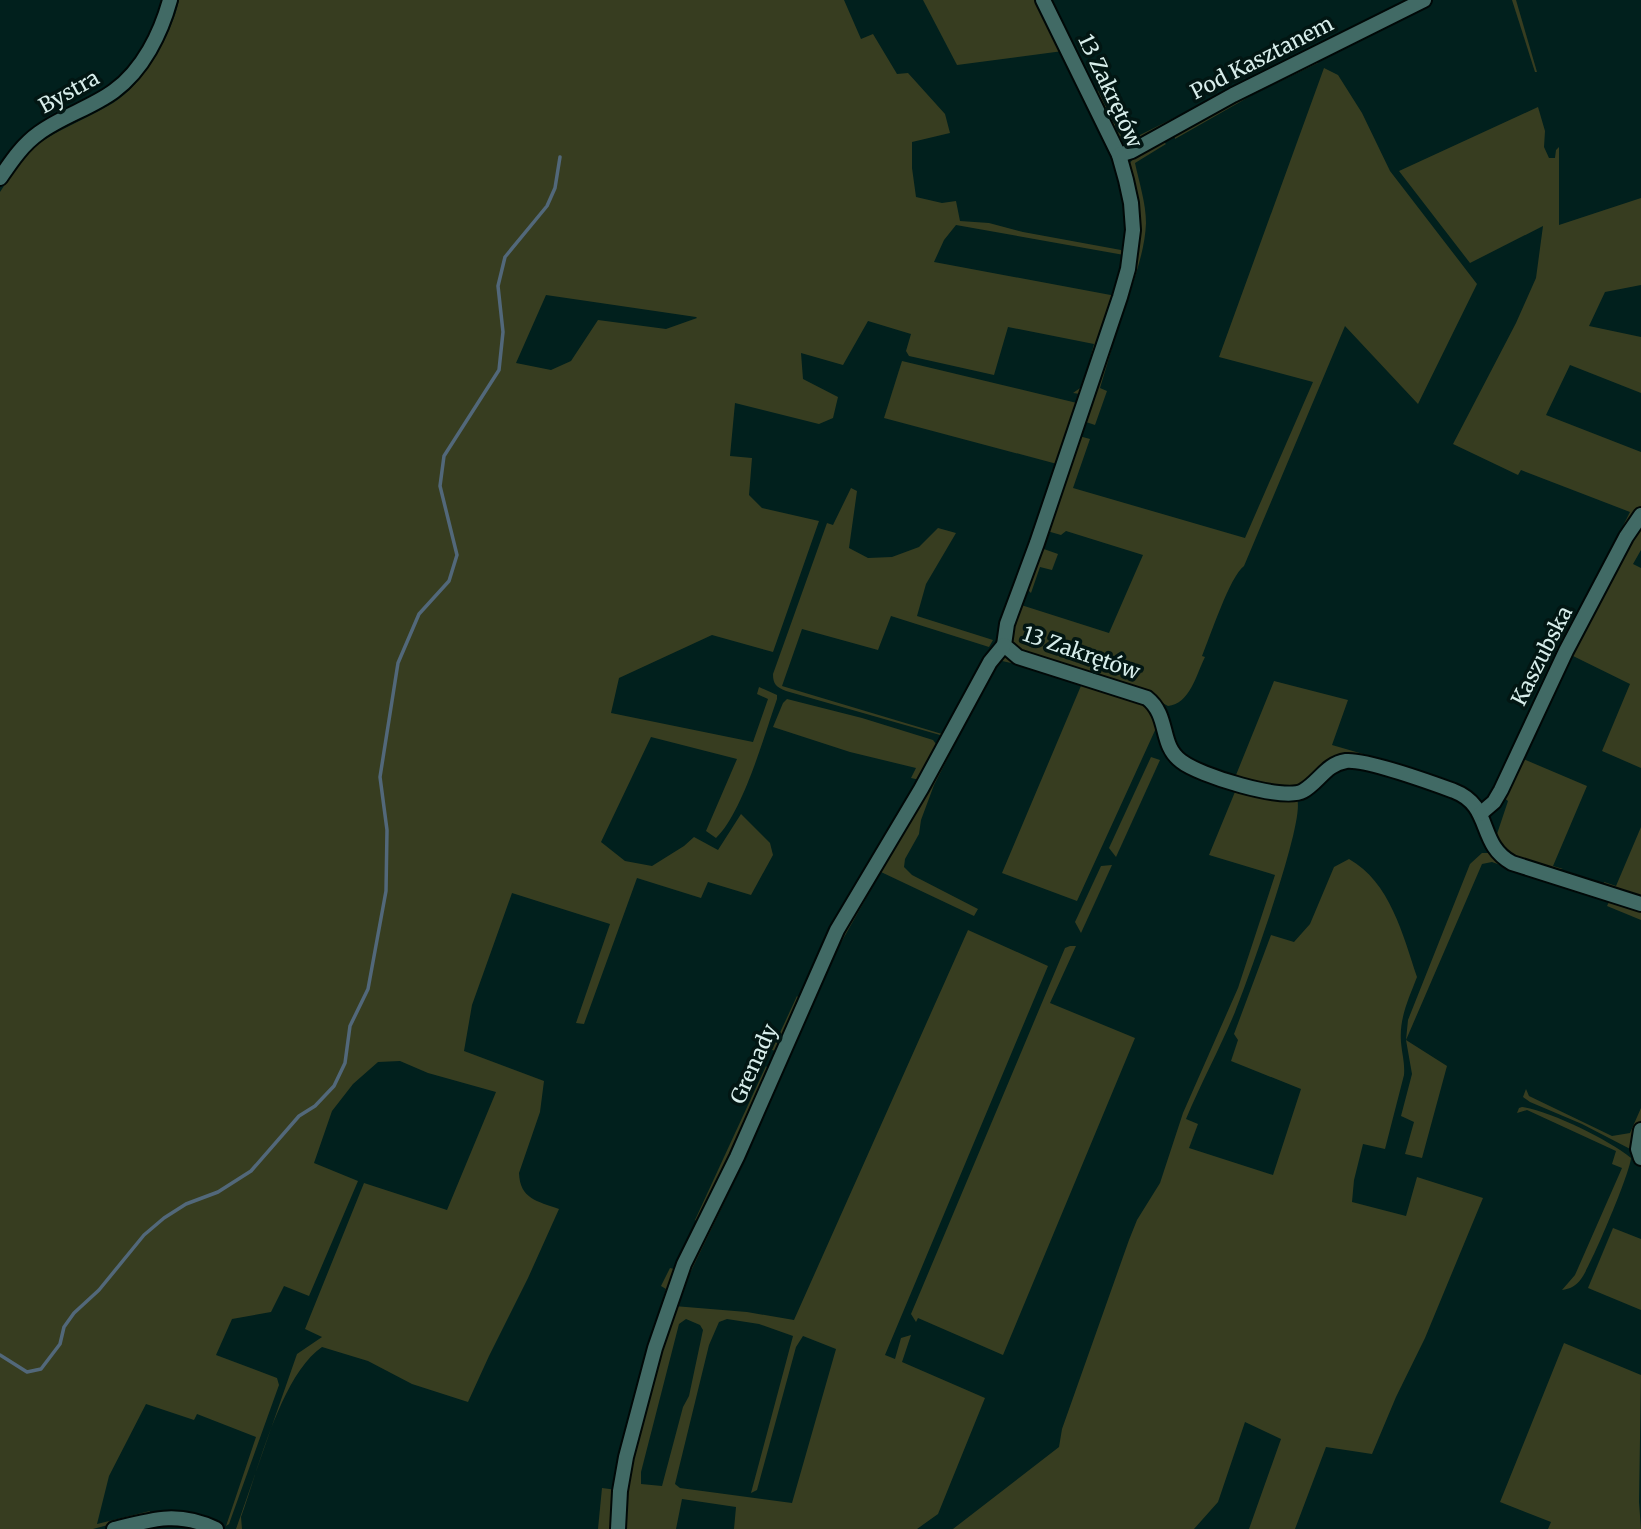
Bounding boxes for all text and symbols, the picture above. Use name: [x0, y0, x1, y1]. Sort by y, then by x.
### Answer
street label: Pod Kasztanem: [1186, 10, 1338, 105]
street label: 13 Zakrętów: [1072, 30, 1149, 152]
street label: Bystra: [34, 64, 104, 119]
street label: Kaszubska: [1505, 601, 1578, 710]
street label: 13 Zakrętów: [1019, 620, 1144, 685]
street label: Grenady: [724, 1019, 783, 1108]

